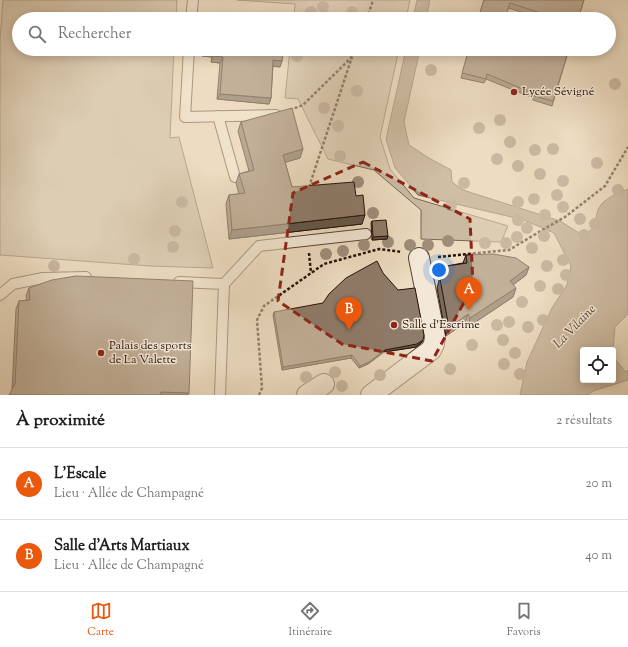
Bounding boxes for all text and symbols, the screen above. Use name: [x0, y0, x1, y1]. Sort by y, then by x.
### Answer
search box: [12, 12, 616, 56]
icon: search: [26, 23, 48, 45]
text: Rechercher: [58, 24, 131, 45]
place label: Lycée Sévigné: [522, 83, 595, 101]
marker: Lycée Sévigné: [509, 87, 519, 97]
your location: [429, 260, 449, 280]
pin: A: [456, 277, 482, 310]
pin: B: [336, 297, 362, 330]
water label: La Vilaine: [550, 301, 600, 353]
place label: Salle d'Escrime: [402, 316, 480, 334]
marker: Salle d'Escrime: [389, 320, 399, 330]
place label: Palais des sports de La Valette: [109, 337, 192, 369]
map controls: [580, 347, 616, 383]
button: locate: [580, 347, 616, 383]
marker: Palais des sports de La Valette: [96, 348, 106, 358]
text: À proximité: [16, 409, 105, 433]
text: 2 résultats: [556, 412, 612, 430]
text: L’Escale: [54, 464, 106, 485]
text: A: [24, 475, 34, 493]
text: 20 m: [586, 475, 612, 493]
text: Lieu · Allée de Champagné: [54, 485, 204, 503]
text: Salle d'Arts Martiaux: [54, 536, 190, 557]
text: B: [25, 547, 33, 565]
text: 40 m: [585, 547, 612, 565]
text: Lieu · Allée de Champagné: [54, 557, 204, 575]
tab: Carte: [87, 600, 114, 640]
tab: Itinéraire: [289, 600, 332, 640]
tab: Favoris: [507, 600, 541, 640]

